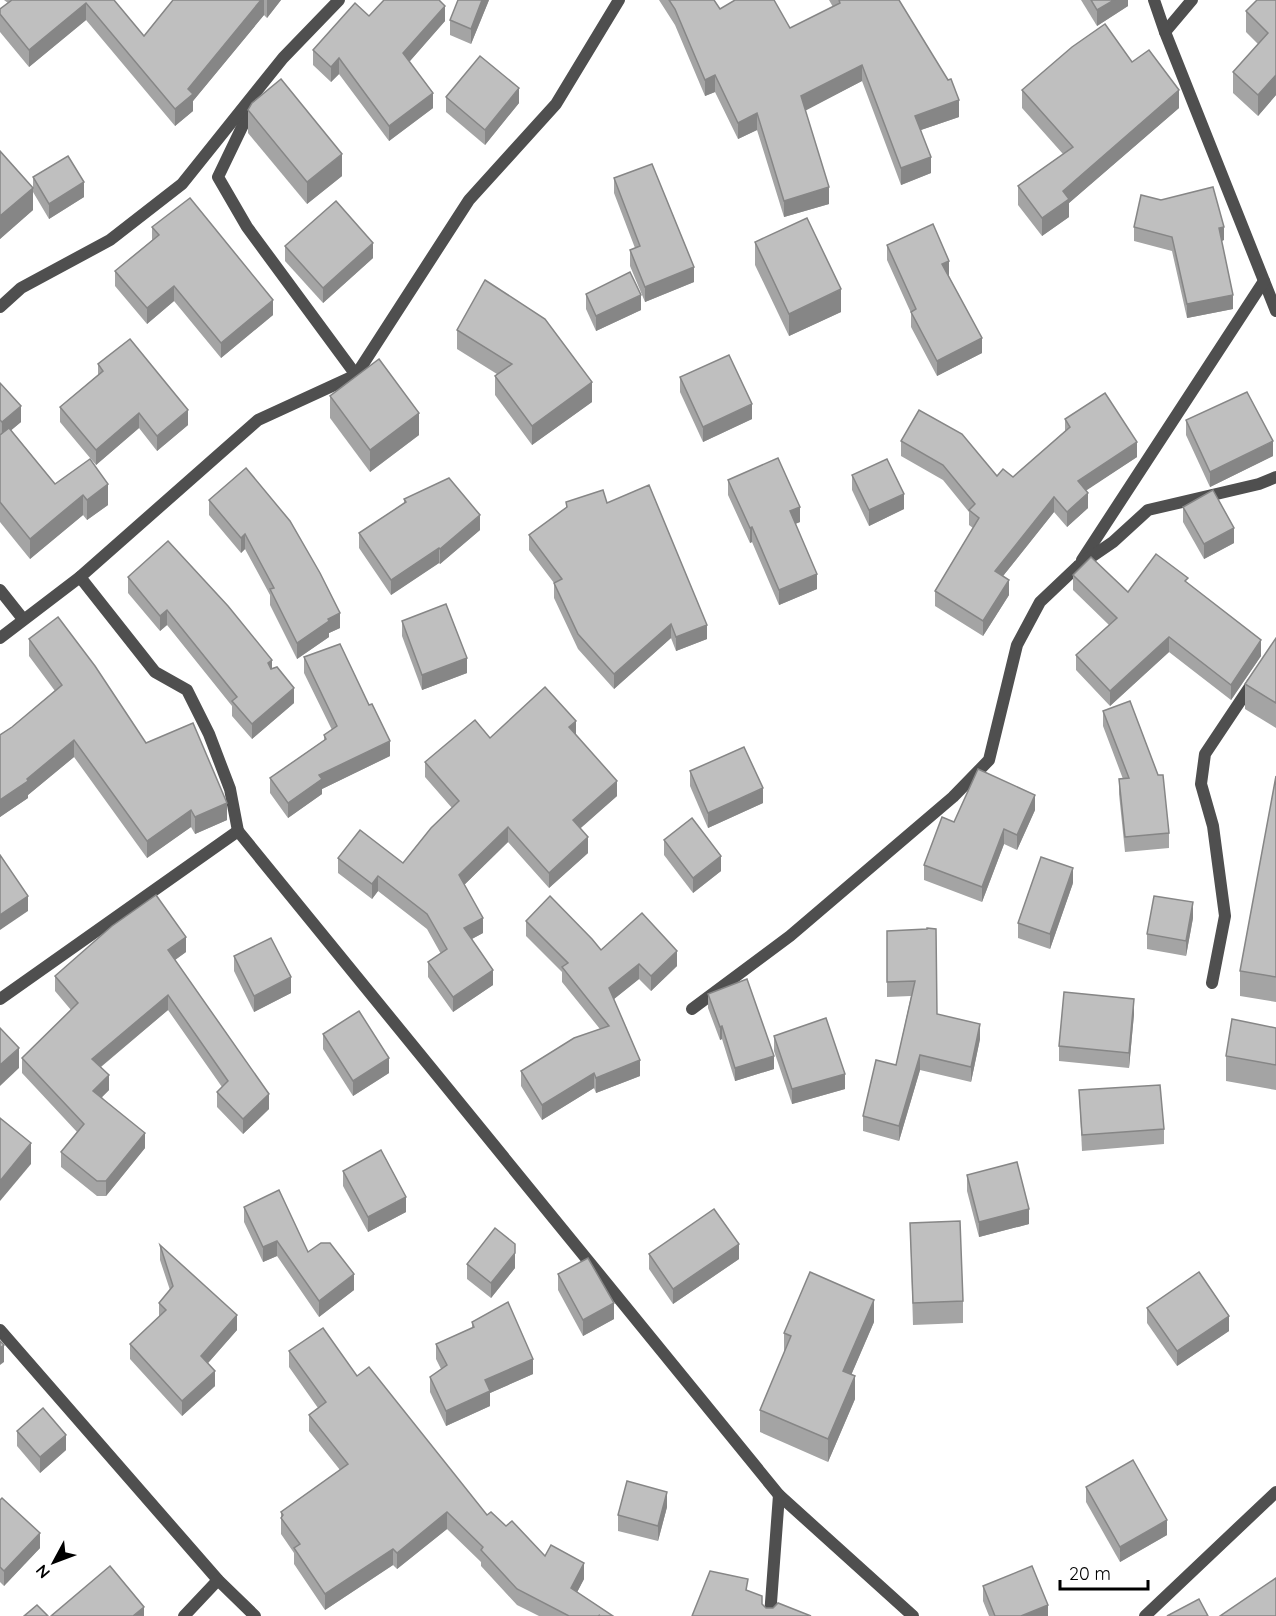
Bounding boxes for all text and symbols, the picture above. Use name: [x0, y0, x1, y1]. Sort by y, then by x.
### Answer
north arrow: [24, 1532, 84, 1592]
scale bar: [1060, 1553, 1148, 1591]
text: N: [31, 1561, 54, 1583]
text: 20 m: [1069, 1562, 1111, 1585]

